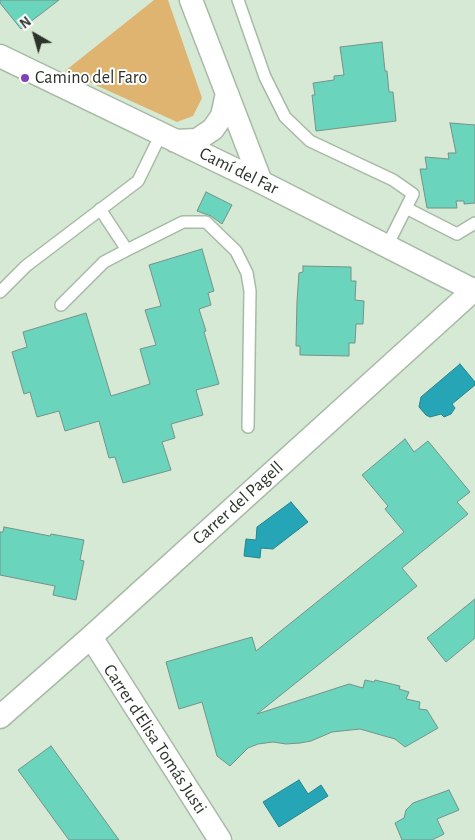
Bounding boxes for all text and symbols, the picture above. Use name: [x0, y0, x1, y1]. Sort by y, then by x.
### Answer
north arrow: [10, 10, 60, 60]
text: N: [18, 15, 34, 32]
place label: Camino del Faro: [35, 67, 147, 89]
marker: Camino del Faro: [19, 72, 31, 84]
street label: Camí del Far: [196, 143, 282, 199]
street label: Carrer del Pagell: [188, 457, 288, 549]
street label: Carrer d'Elisa Tomás Justi: [99, 660, 211, 818]

